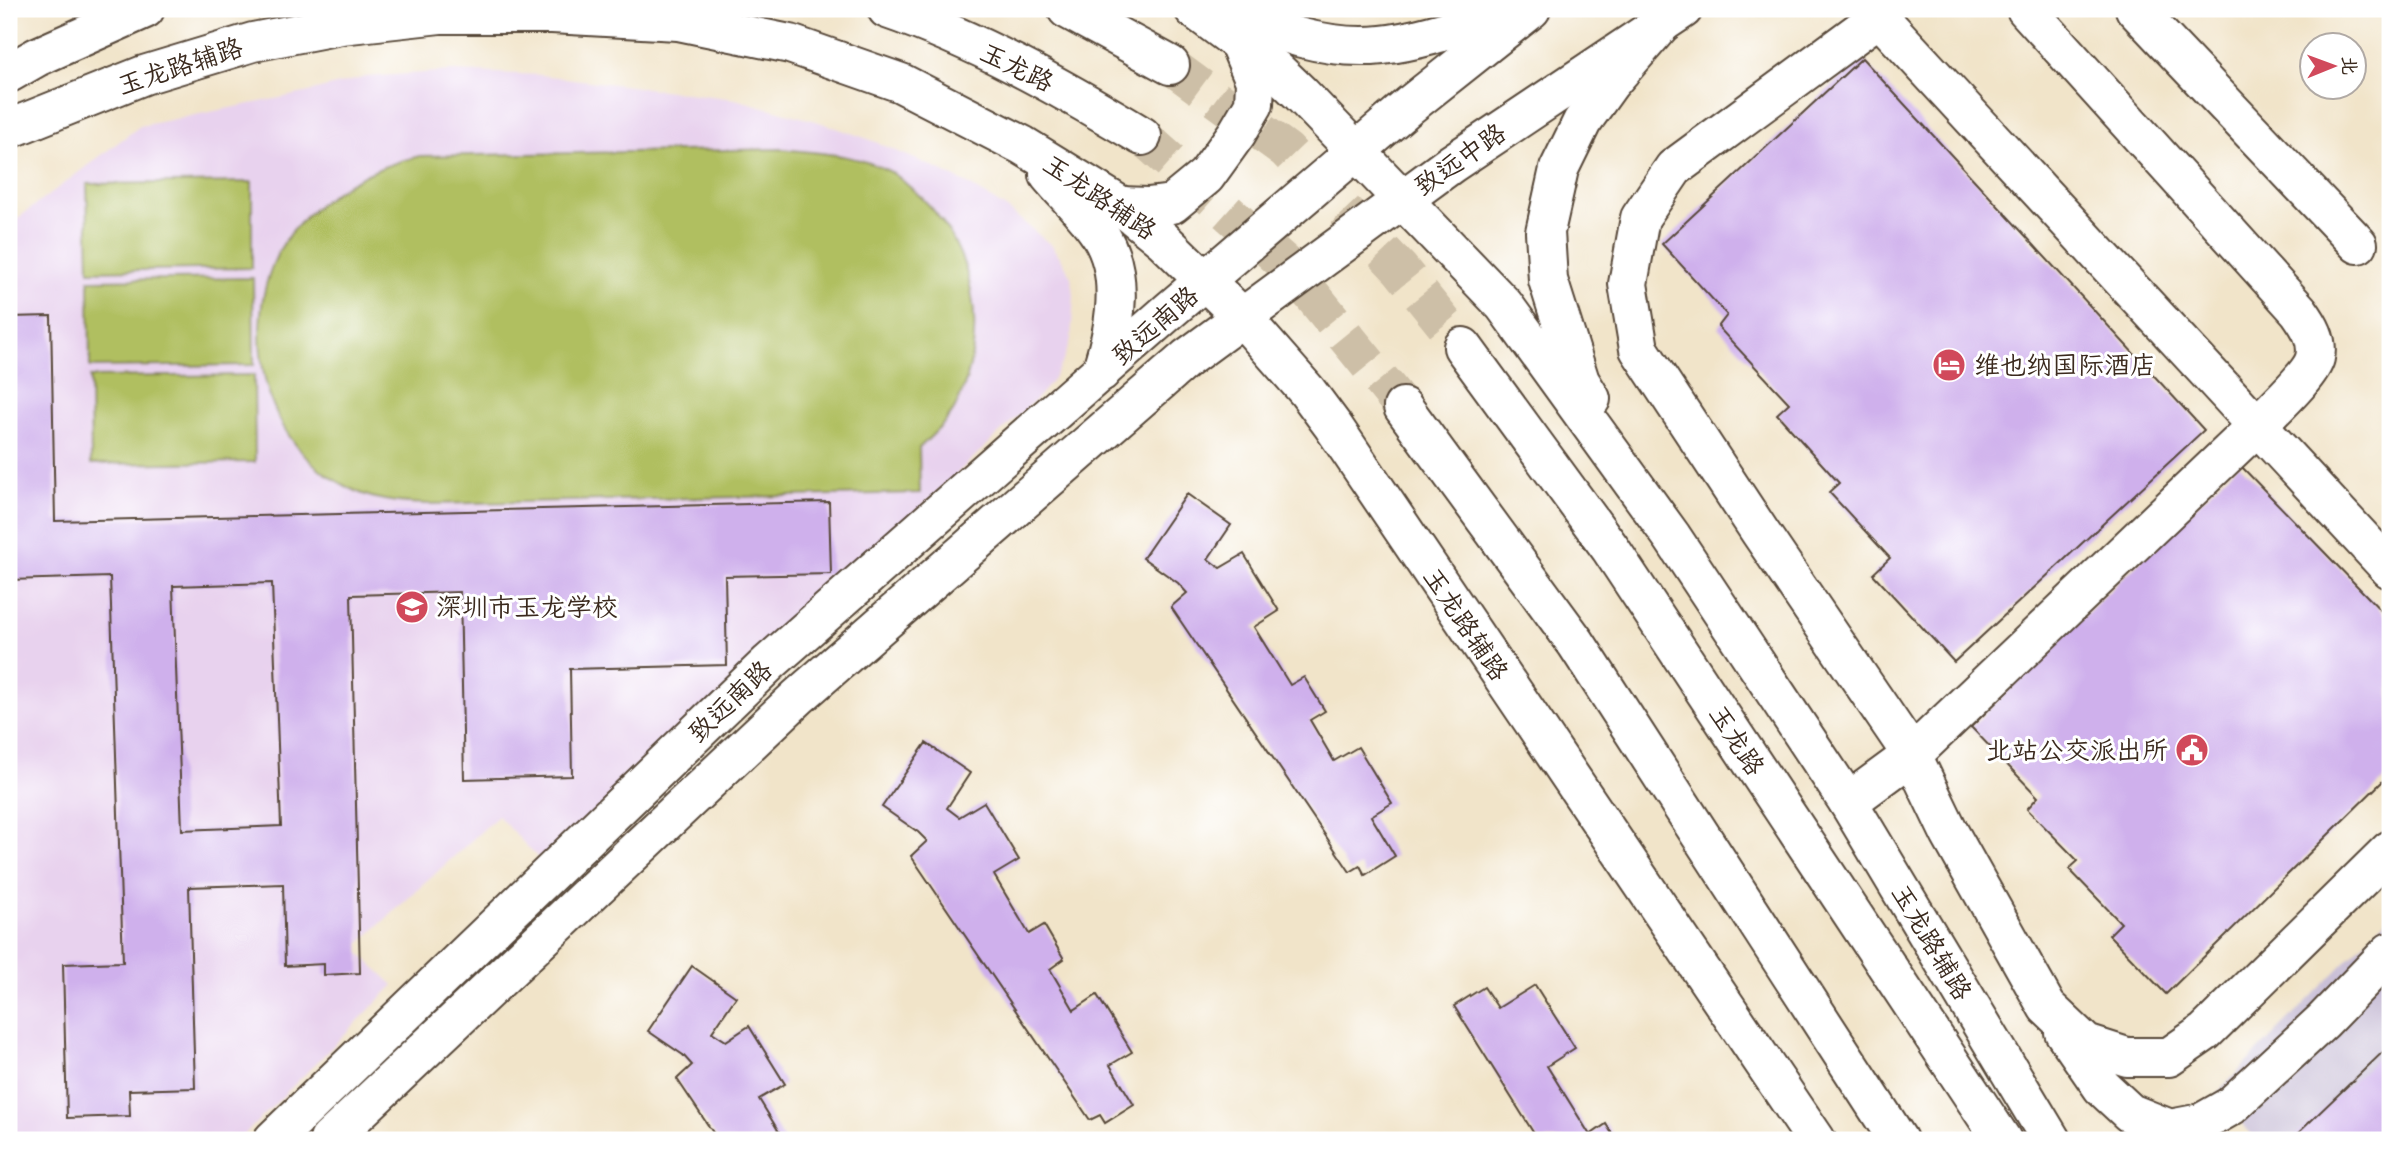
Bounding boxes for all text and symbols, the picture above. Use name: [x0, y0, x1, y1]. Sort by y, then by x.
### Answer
street label: 玉龙路辅路: [114, 32, 249, 107]
north arrow: [2298, 32, 2368, 102]
street label: 玉龙路: [972, 36, 1059, 104]
text: 北: [2333, 56, 2360, 76]
street label: 致远中路: [1409, 117, 1515, 207]
street label: 玉龙路辅路: [1034, 148, 1162, 252]
street label: 致远南路: [1106, 280, 1209, 376]
hotel icon: 维也纳国际酒店: [1930, 346, 1968, 384]
place label: 维也纳国际酒店: [1974, 350, 2156, 387]
street label: 玉龙路辅路: [1411, 562, 1515, 690]
school or university icon: 深圳市玉龙学校: [393, 588, 431, 626]
place label: 深圳市玉龙学校: [436, 592, 618, 629]
street label: 致远南路: [682, 654, 783, 753]
street label: 玉龙路: [1697, 699, 1771, 785]
public building icon: 北站公交派出所: [2173, 731, 2211, 769]
place label: 北站公交派出所: [1986, 735, 2168, 772]
street label: 玉龙路辅路: [1880, 879, 1978, 1009]

